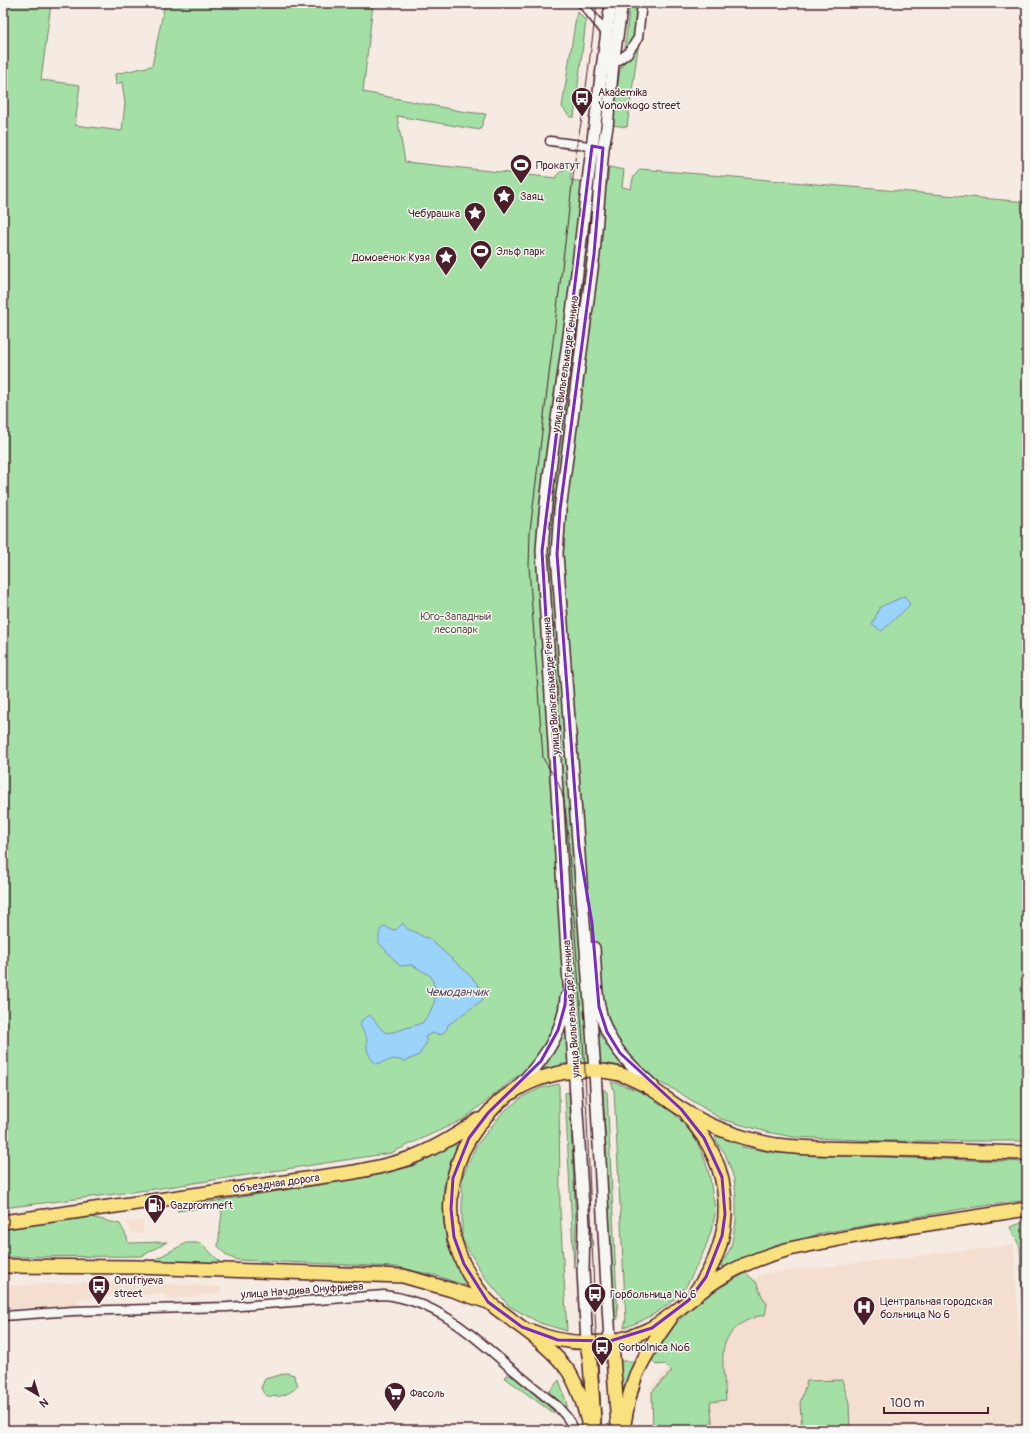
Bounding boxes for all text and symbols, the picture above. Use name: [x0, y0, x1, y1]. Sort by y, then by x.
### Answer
bus stop icon: Akademika Vonovkogo street: [569, 85, 595, 118]
place label: Akademika Vonovkogo street: [598, 86, 681, 112]
sports icon: Прокатут: [508, 152, 534, 185]
place label: Прокатут: [536, 159, 581, 172]
place icon: Заяц: [491, 183, 517, 216]
place label: Заяц: [520, 190, 544, 203]
place icon: Чебурашка: [462, 200, 488, 233]
place label: Чебурашка: [408, 207, 460, 220]
sports icon: Эльф парк: [468, 238, 494, 271]
place icon: Домовёнок Кузя: [433, 244, 459, 277]
place label: Эльф парк: [496, 245, 546, 258]
place label: Домовёнок Кузя: [351, 251, 430, 264]
street label: улица Вильгельма де Геннина: [549, 295, 582, 434]
park label: Юго-Западный лесопарк: [421, 610, 491, 636]
street label: улица Вильгельма де Геннина: [540, 617, 563, 756]
street label: улица Вильгельма де Геннина: [560, 940, 583, 1079]
water label: Чемоданчик: [425, 985, 491, 1000]
street label: Объездная дорога: [232, 1171, 321, 1196]
fuel station icon: Gazpromneft: [142, 1192, 168, 1225]
place label: Gazpromneft: [170, 1199, 233, 1212]
bus stop icon: Onufriyeva street: [86, 1273, 112, 1306]
place label: Onufriyeva street: [114, 1274, 163, 1300]
street label: улица Начдива Онуфриева: [239, 1280, 364, 1301]
bus stop icon: Горбольница № 6: [582, 1281, 608, 1314]
place label: Горбольница № 6: [610, 1288, 696, 1301]
hospital icon: Центральная городская больница № 6: [851, 1294, 877, 1327]
place label: Центральная городская больница № 6: [880, 1295, 992, 1321]
bus stop icon: Gorbolnica №6: [589, 1334, 615, 1367]
place label: Gorbolnica №6: [618, 1341, 690, 1354]
north arrow: [18, 1375, 58, 1415]
supermarket icon: Фасоль: [382, 1380, 408, 1413]
place label: Фасоль: [410, 1387, 445, 1400]
scale bar: [884, 1389, 988, 1415]
text: N: [36, 1395, 51, 1410]
text: 100 m: [890, 1396, 925, 1411]

